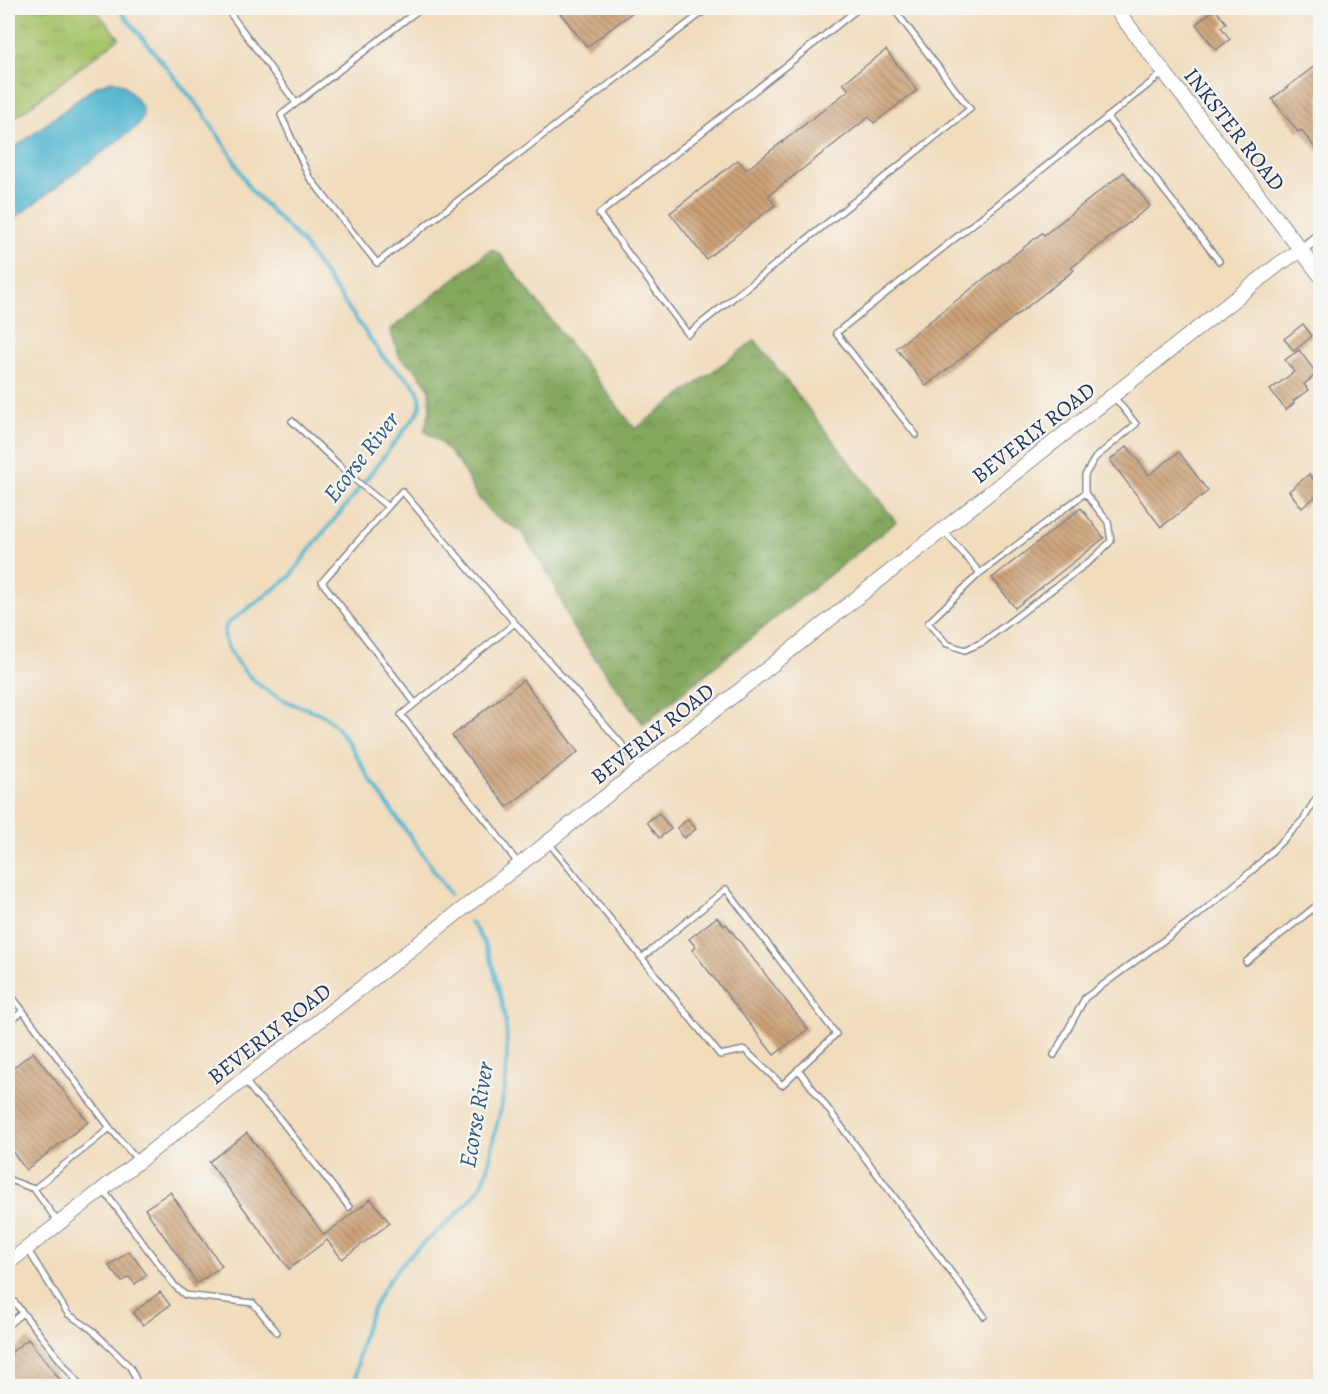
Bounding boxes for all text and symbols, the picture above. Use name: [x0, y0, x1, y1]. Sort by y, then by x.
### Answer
street label: INKSTER ROAD: [1177, 62, 1292, 197]
street label: BEVERLY ROAD: [966, 375, 1102, 490]
water label: Ecorse River: [316, 405, 407, 509]
street label: BEVERLY ROAD: [585, 676, 721, 791]
street label: BEVERLY ROAD: [202, 976, 338, 1091]
water label: Ecorse River: [451, 1059, 501, 1170]

